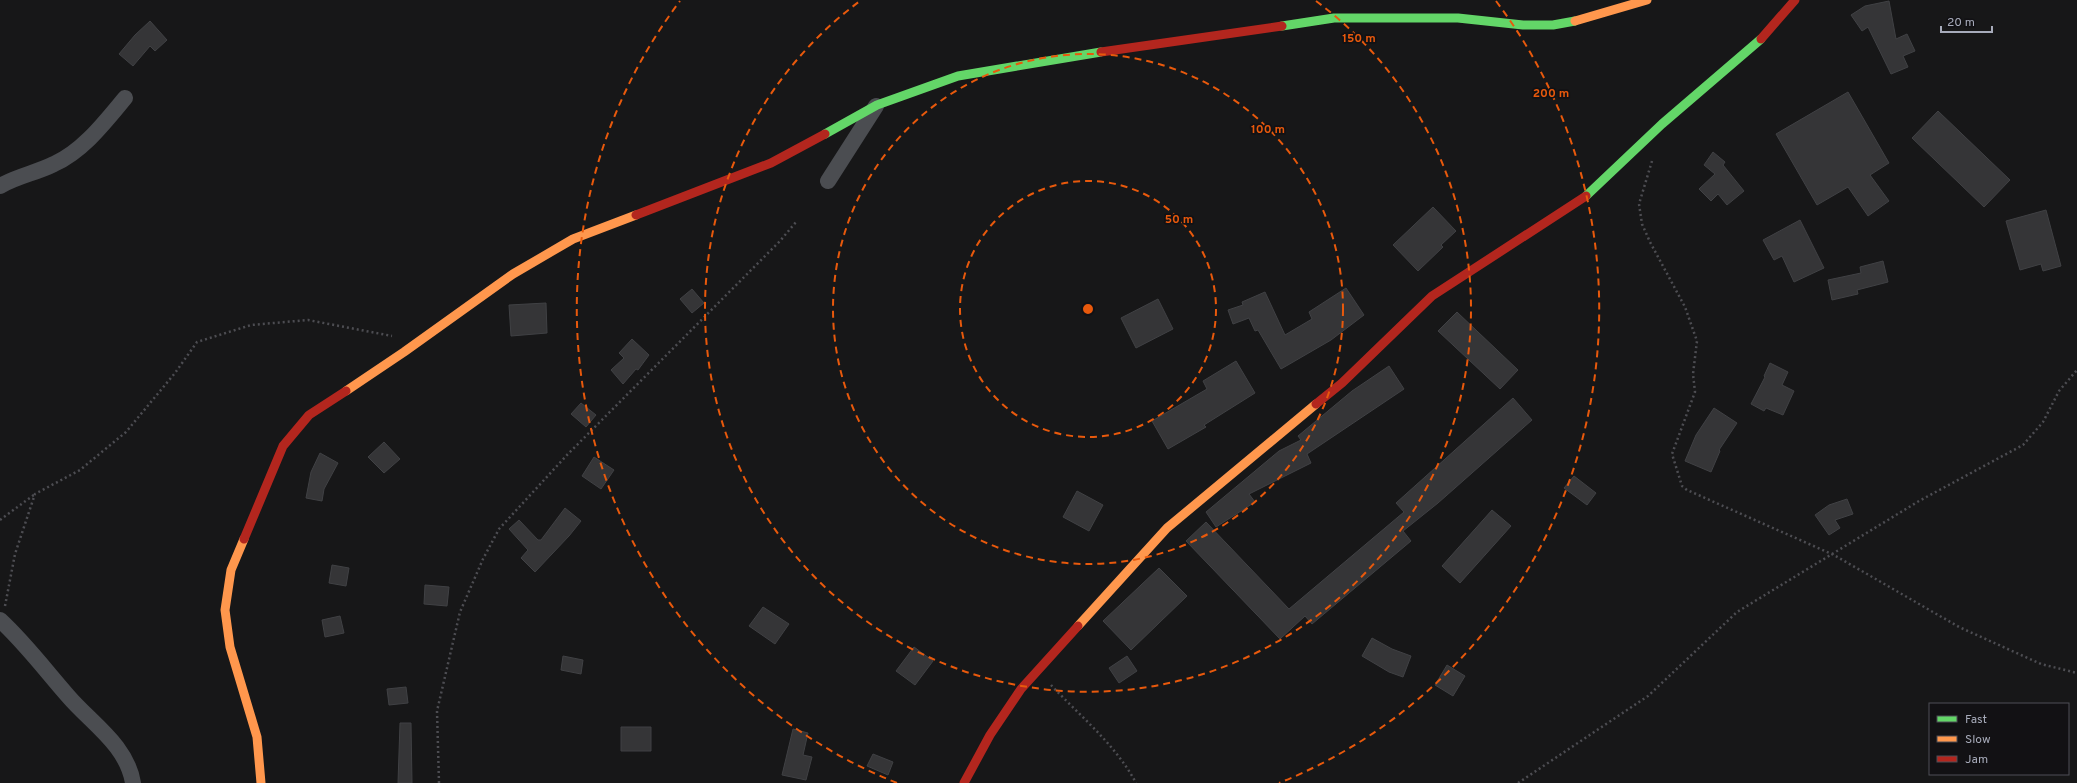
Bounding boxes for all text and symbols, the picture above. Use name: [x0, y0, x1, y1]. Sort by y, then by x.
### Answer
scale bar: [1941, 8, 1992, 34]
text: 20 m: [1947, 15, 1975, 31]
text: 150 m: [1342, 31, 1376, 47]
text: 200 m: [1533, 86, 1569, 102]
text: 100 m: [1251, 122, 1285, 138]
text: 50 m: [1165, 212, 1193, 228]
centre of rings: [1081, 302, 1095, 316]
legend: [1929, 703, 2069, 775]
text: Fast: [1965, 712, 1987, 728]
text: Slow: [1965, 732, 1991, 748]
text: Jam: [1965, 752, 1988, 768]

